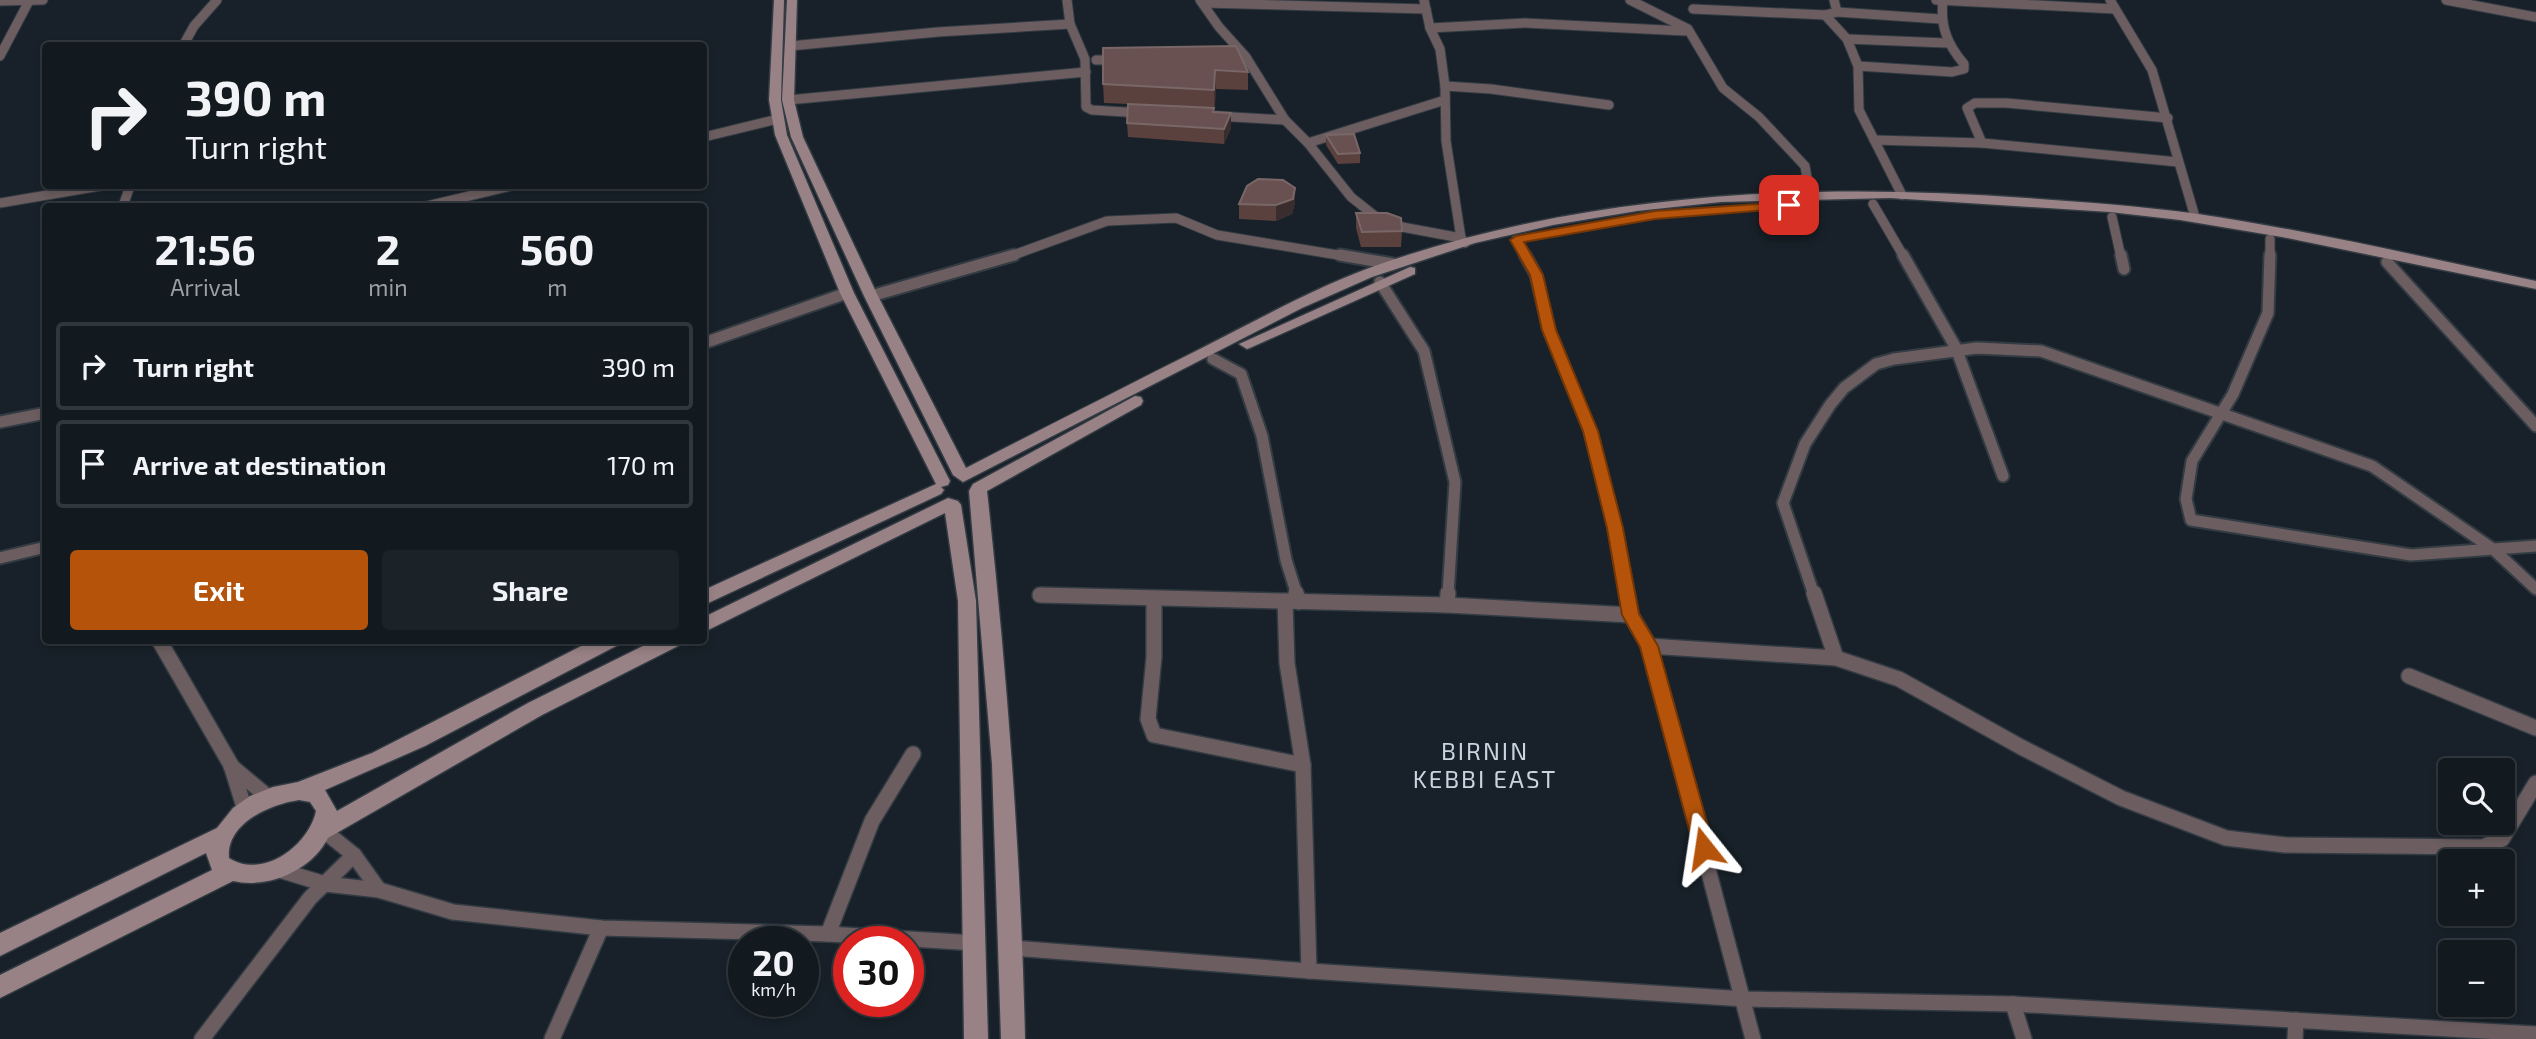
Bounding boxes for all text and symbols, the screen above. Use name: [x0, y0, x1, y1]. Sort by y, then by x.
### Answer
text: 390 m: [185, 67, 326, 126]
icon: right: [70, 70, 161, 161]
text: Turn right: [185, 127, 327, 165]
pin: [1759, 175, 1819, 235]
icon: arrive: [1770, 186, 1808, 224]
text: 21:56: [155, 223, 256, 273]
text: 2: [376, 223, 400, 273]
text: 560: [520, 223, 595, 273]
text: Arrival: [170, 273, 240, 301]
text: min: [368, 273, 408, 301]
text: m: [547, 273, 567, 301]
icon: right: [74, 347, 112, 385]
text: Turn right: [133, 351, 254, 382]
text: 390 m: [601, 351, 675, 382]
icon: arrive: [74, 445, 112, 483]
text: Arrive at destination: [133, 449, 386, 480]
text: 170 m: [607, 449, 675, 480]
button: Exit: [70, 550, 368, 630]
button: Share: [382, 550, 679, 630]
district label: BIRNIN KEBBI EAST: [1413, 736, 1557, 793]
map controls: [2438, 758, 2515, 1017]
button: search: [2438, 758, 2515, 835]
position arrow: [1667, 811, 1741, 885]
button: +: [2438, 849, 2515, 926]
speed limit sign: 30: [833, 926, 924, 1017]
button: −: [2438, 940, 2515, 1017]
text: 20: [752, 941, 795, 983]
text: km/h: [751, 978, 796, 1000]

